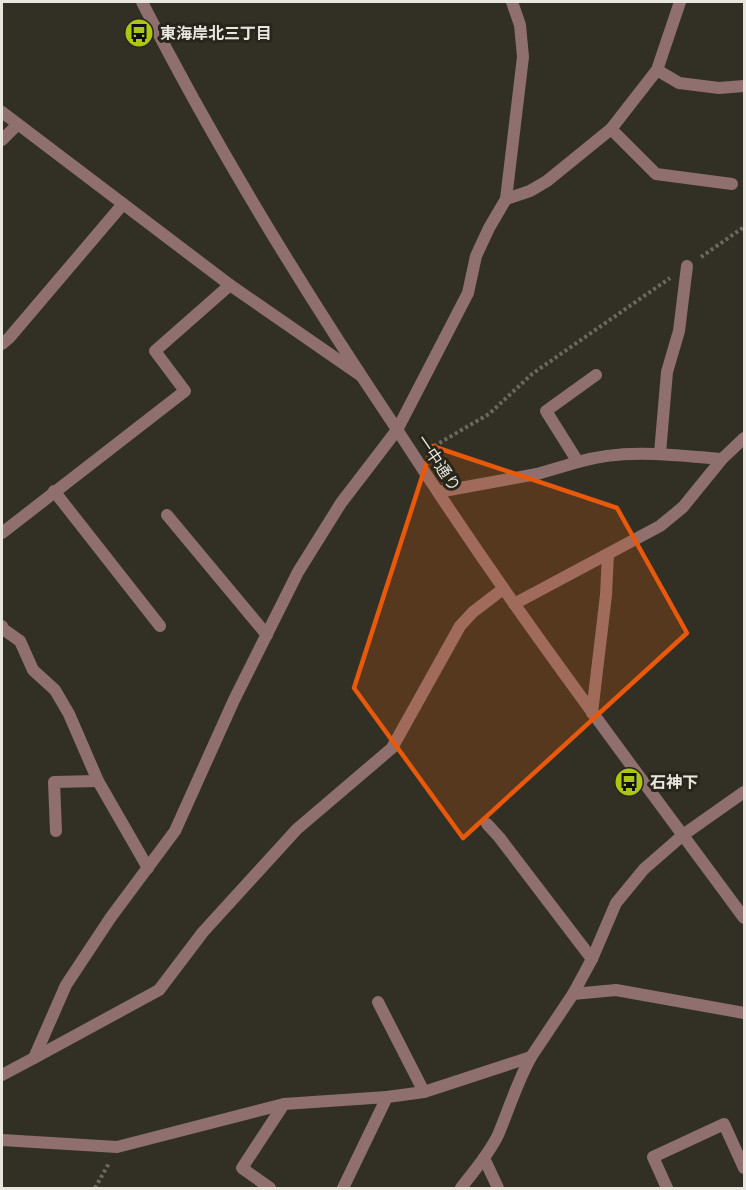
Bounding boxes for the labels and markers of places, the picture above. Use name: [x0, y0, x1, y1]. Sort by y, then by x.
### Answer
bus stop icon: 東海岸北三丁目: [123, 17, 155, 49]
place label: 東海岸北三丁目: [160, 24, 272, 43]
bus stop icon: 石神下: [613, 766, 645, 798]
place label: 石神下: [650, 773, 698, 792]

